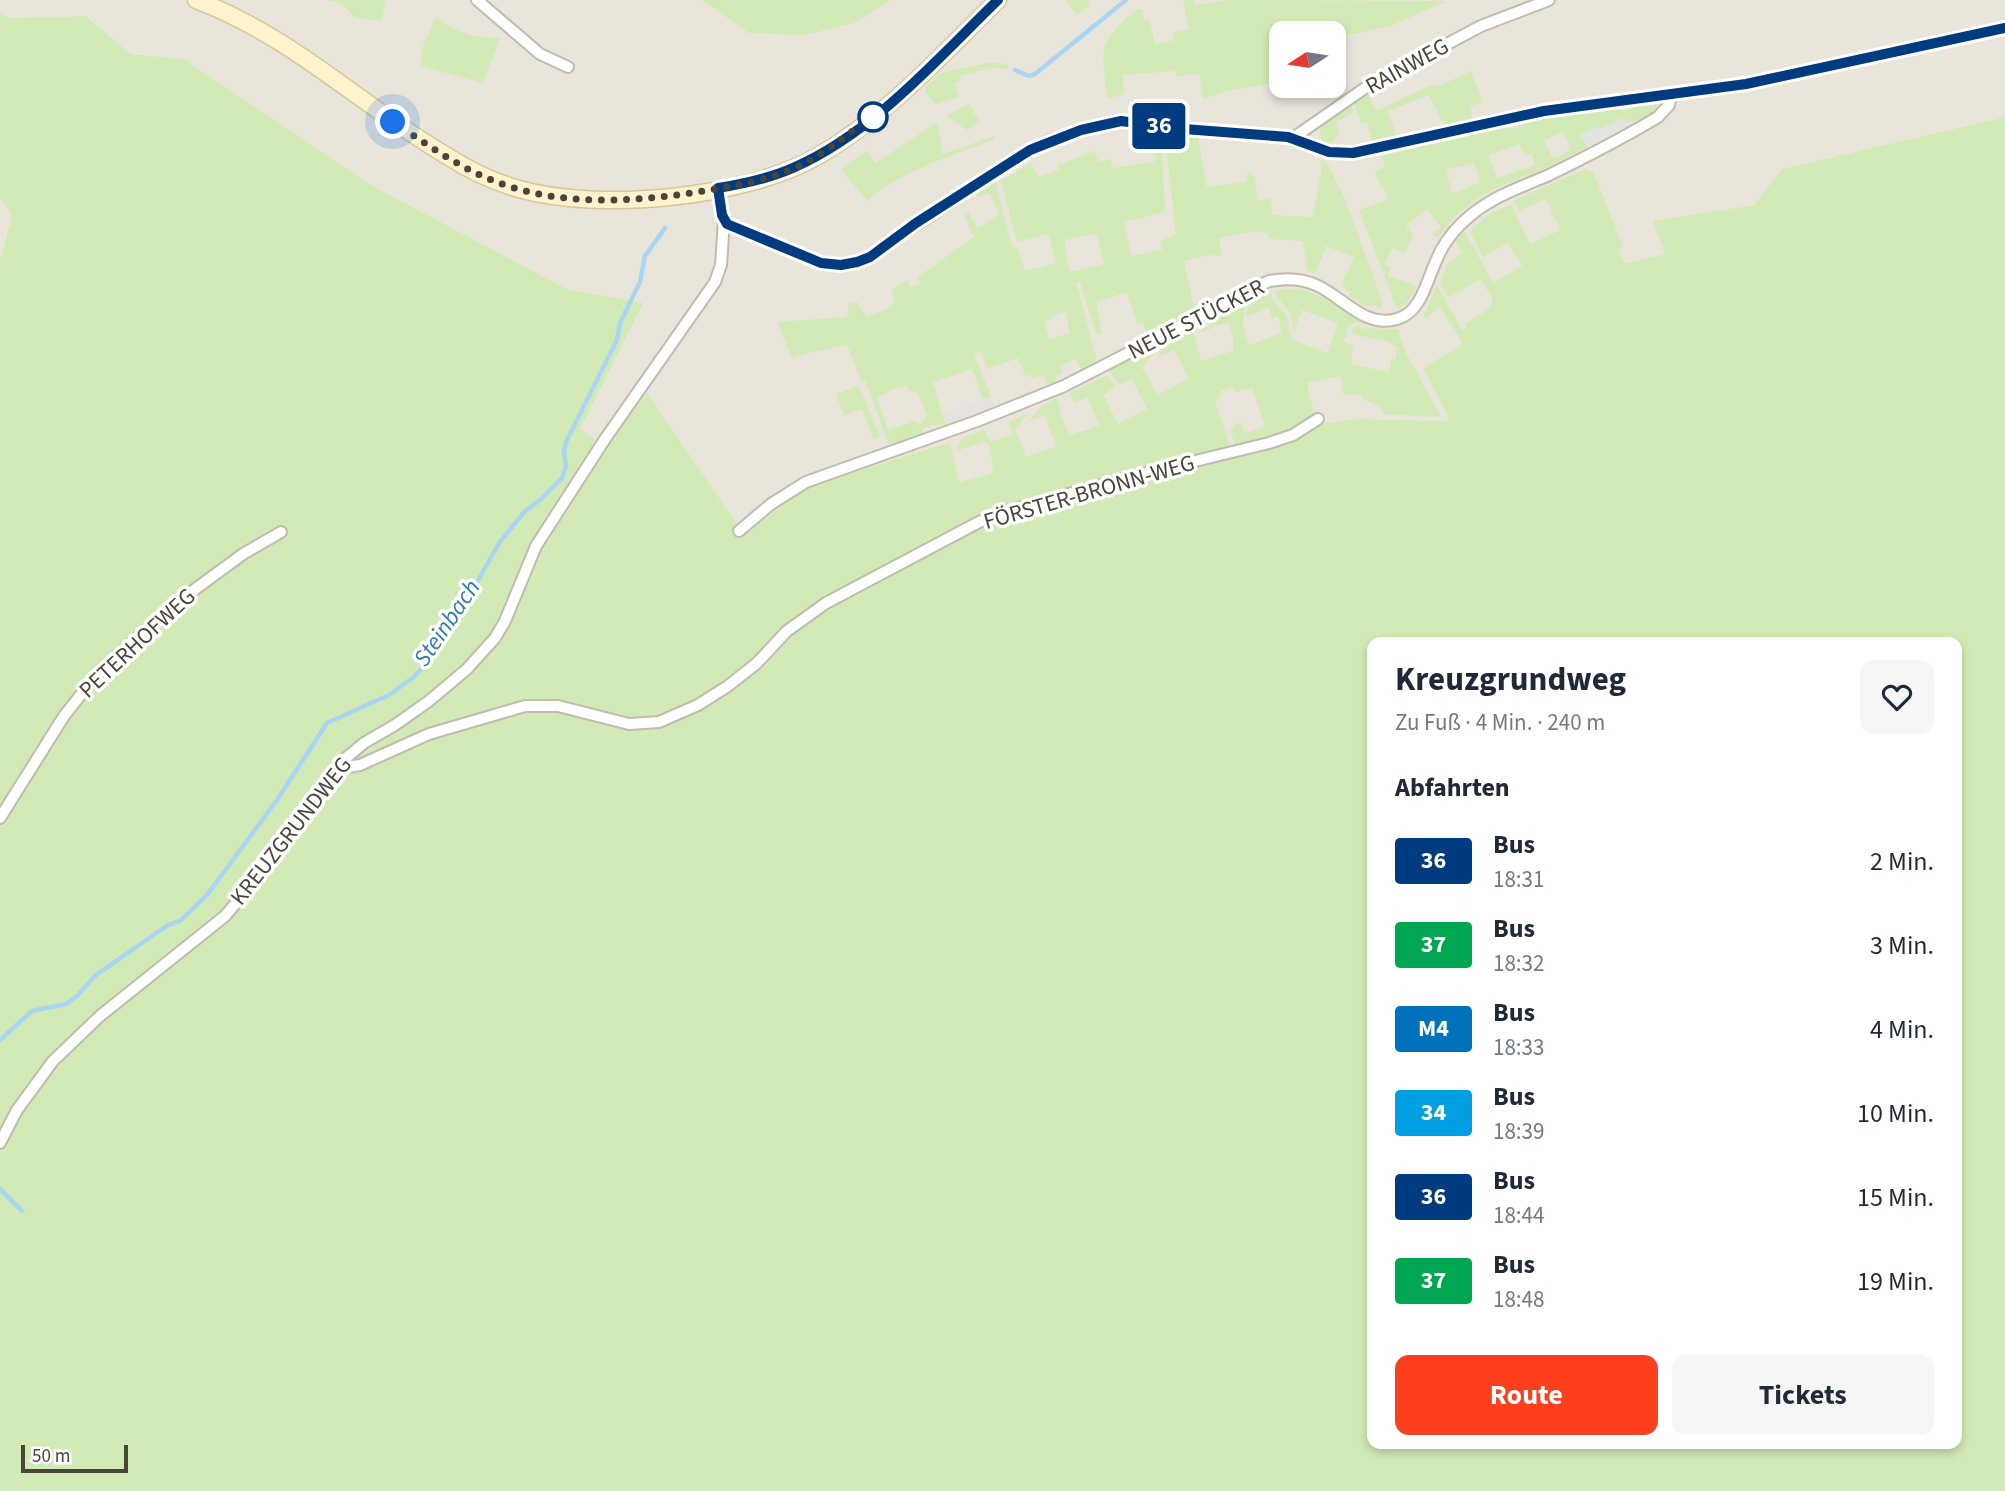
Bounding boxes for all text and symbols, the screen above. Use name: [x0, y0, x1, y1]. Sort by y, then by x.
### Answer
north arrow: [1269, 21, 1346, 98]
map controls: [1269, 21, 1346, 98]
street label: RAINWEG: [1359, 30, 1455, 102]
unlabelled marker: [858, 102, 888, 132]
line badge: 36: [1128, 103, 1190, 149]
your location: [375, 104, 410, 139]
text: 36: [1146, 108, 1172, 143]
street label: NEUE STÜCKER: [1122, 270, 1270, 368]
street label: FÖRSTER-BRONN-WEG: [980, 446, 1198, 538]
water label: Steinbach: [405, 573, 489, 673]
street label: PETERHOFWEG: [71, 580, 203, 706]
text: Kreuzgrundweg: [1395, 656, 1626, 703]
button: heart: [1860, 660, 1934, 734]
text: Zu Fuß · 4 Min. · 240 m: [1395, 706, 1605, 739]
street label: KREUZGRUNDWEG: [222, 750, 360, 912]
text: Abfahrten: [1395, 769, 1510, 806]
text: Bus: [1493, 826, 1535, 863]
text: 36: [1421, 843, 1446, 878]
text: 2 Min.: [1870, 843, 1934, 880]
text: 18:31: [1493, 863, 1544, 896]
text: Bus: [1493, 910, 1535, 947]
text: 37: [1421, 927, 1446, 962]
text: 3 Min.: [1870, 927, 1934, 964]
text: 18:32: [1493, 947, 1544, 980]
text: Bus: [1493, 994, 1535, 1031]
text: M4: [1418, 1011, 1449, 1046]
text: 4 Min.: [1870, 1011, 1934, 1048]
text: 18:33: [1493, 1031, 1544, 1064]
text: Bus: [1493, 1078, 1535, 1115]
text: 34: [1421, 1095, 1446, 1130]
text: 10 Min.: [1857, 1095, 1934, 1132]
text: 18:39: [1493, 1115, 1544, 1148]
text: Bus: [1493, 1162, 1535, 1199]
text: 36: [1421, 1179, 1446, 1214]
text: 15 Min.: [1857, 1179, 1934, 1216]
text: 18:44: [1493, 1199, 1544, 1232]
text: Bus: [1493, 1246, 1535, 1283]
text: 37: [1421, 1263, 1446, 1298]
text: 19 Min.: [1857, 1263, 1934, 1300]
text: 18:48: [1493, 1283, 1544, 1316]
button: Route: [1395, 1355, 1658, 1435]
button: Tickets: [1672, 1355, 1934, 1435]
scale bar: [21, 1442, 128, 1474]
text: 50 m: [32, 1443, 70, 1470]

